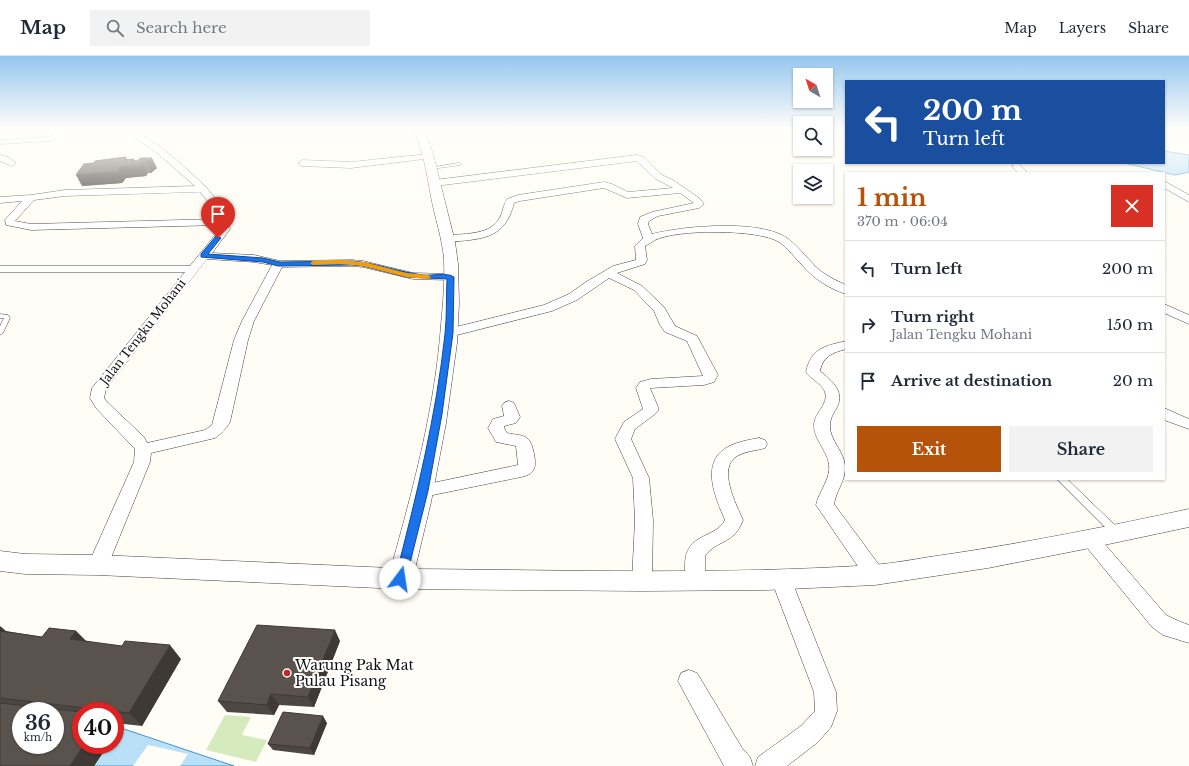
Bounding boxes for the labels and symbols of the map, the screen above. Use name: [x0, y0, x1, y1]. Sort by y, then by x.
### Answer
north arrow: [793, 68, 833, 108]
pin: [201, 197, 235, 238]
street label: Jalan Tengku Mohani: [95, 276, 189, 389]
position arrow: [379, 558, 421, 600]
place label: Warung Pak Mat Pulau Pisang: [294, 656, 415, 690]
marker: Warung Pak Mat Pulau Pisang: [282, 668, 292, 678]
speed limit sign: 40: [72, 702, 124, 754]

